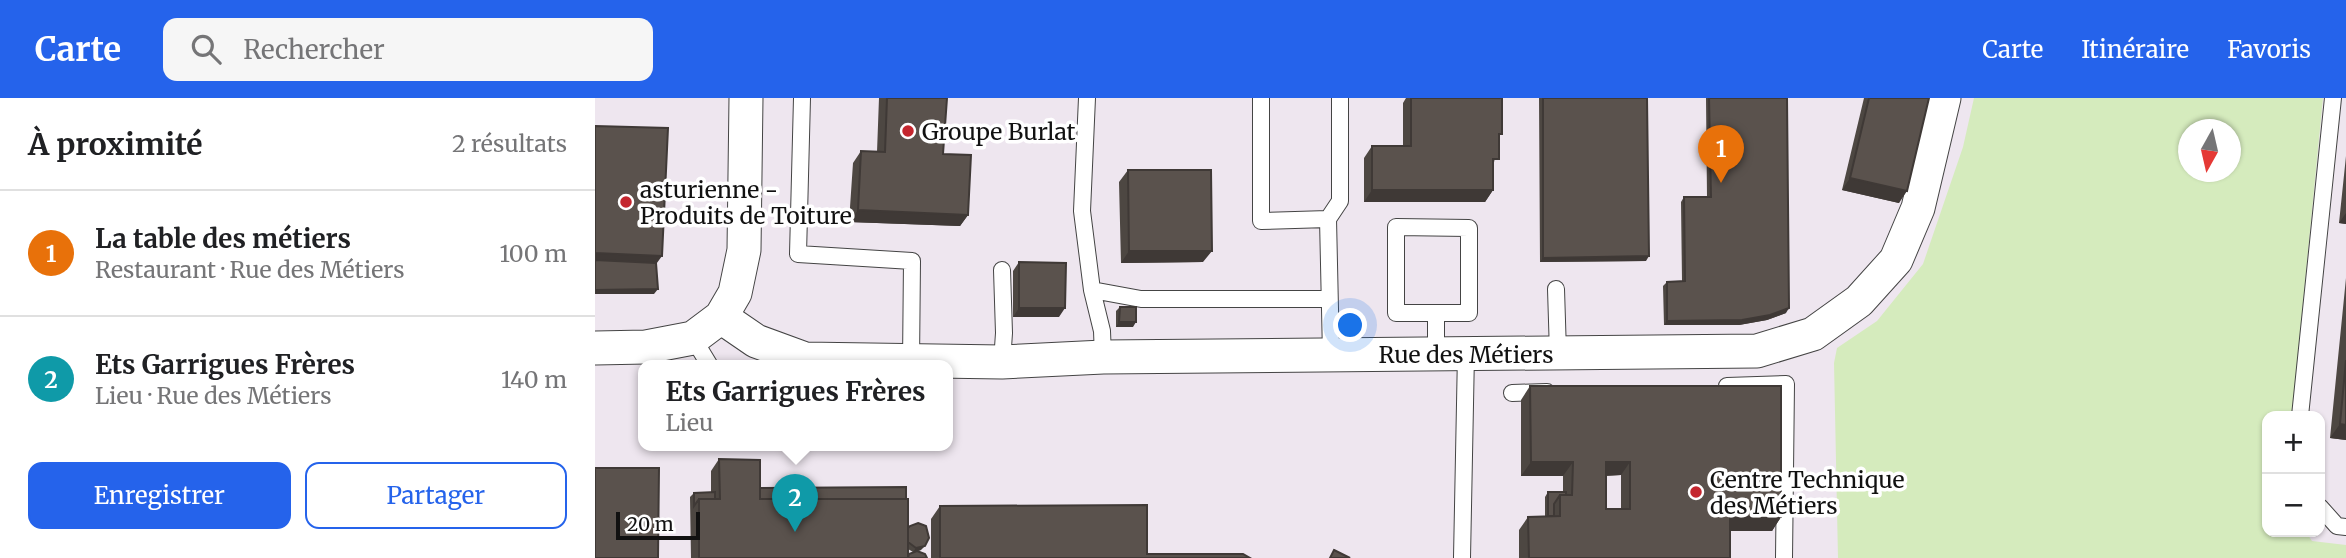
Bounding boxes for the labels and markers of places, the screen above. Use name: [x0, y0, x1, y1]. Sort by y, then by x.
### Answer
place label: Groupe Burlat: [922, 117, 1076, 146]
marker: Groupe Burlat: [900, 123, 916, 139]
pin: 1: [1698, 125, 1744, 183]
place label: asturienne - Produits de Toiture: [640, 175, 852, 230]
marker: asturienne - Produits de Toiture: [618, 194, 634, 210]
place label: Centre Technique des Métiers: [1710, 465, 1905, 520]
pin: 2: [772, 474, 818, 532]
marker: Centre Technique des Métiers: [1688, 484, 1704, 500]

